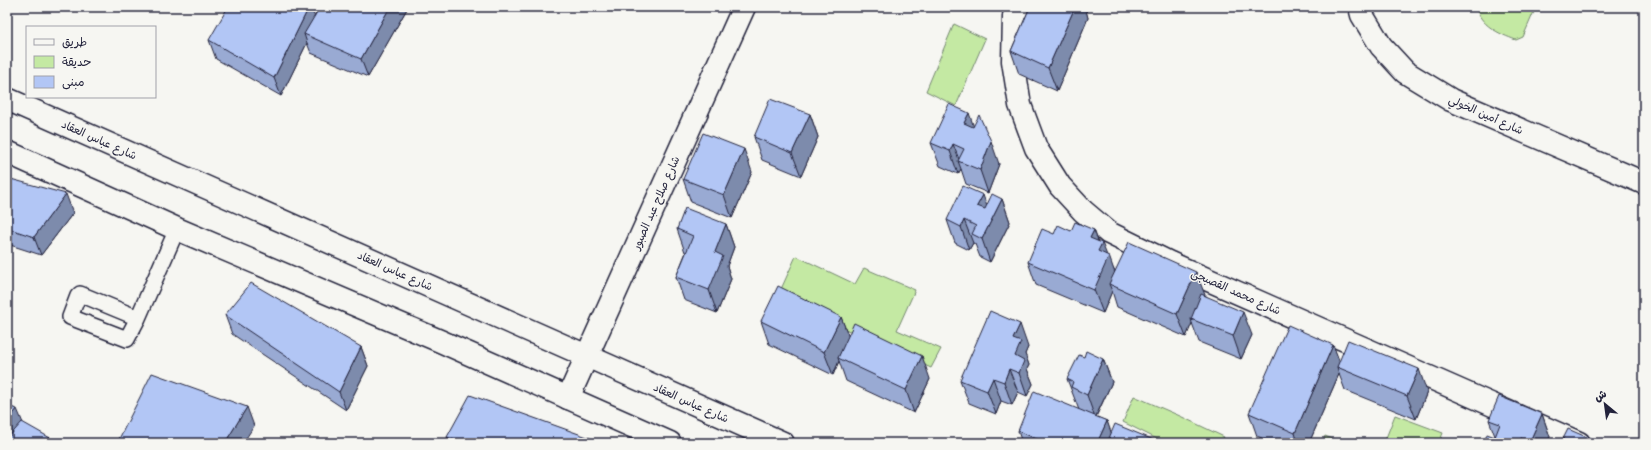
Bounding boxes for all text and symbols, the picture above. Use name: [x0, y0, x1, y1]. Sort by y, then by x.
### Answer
legend: [26, 26, 156, 98]
text: طريق: [62, 34, 87, 50]
text: حديقة: [62, 54, 91, 70]
text: مبنى: [62, 74, 85, 90]
street label: شارع أمين الخولي: [1445, 92, 1526, 141]
street label: شارع عباس العقاد: [59, 117, 139, 164]
street label: شارع صلاح عبد الصبور: [628, 154, 684, 253]
street label: شارع عباس العقاد: [355, 248, 435, 295]
street label: شارع محمد القصبجى: [1189, 266, 1283, 319]
street label: شارع عباس العقاد: [651, 380, 731, 427]
north arrow: [1585, 384, 1625, 424]
text: ش: [1591, 386, 1609, 405]

